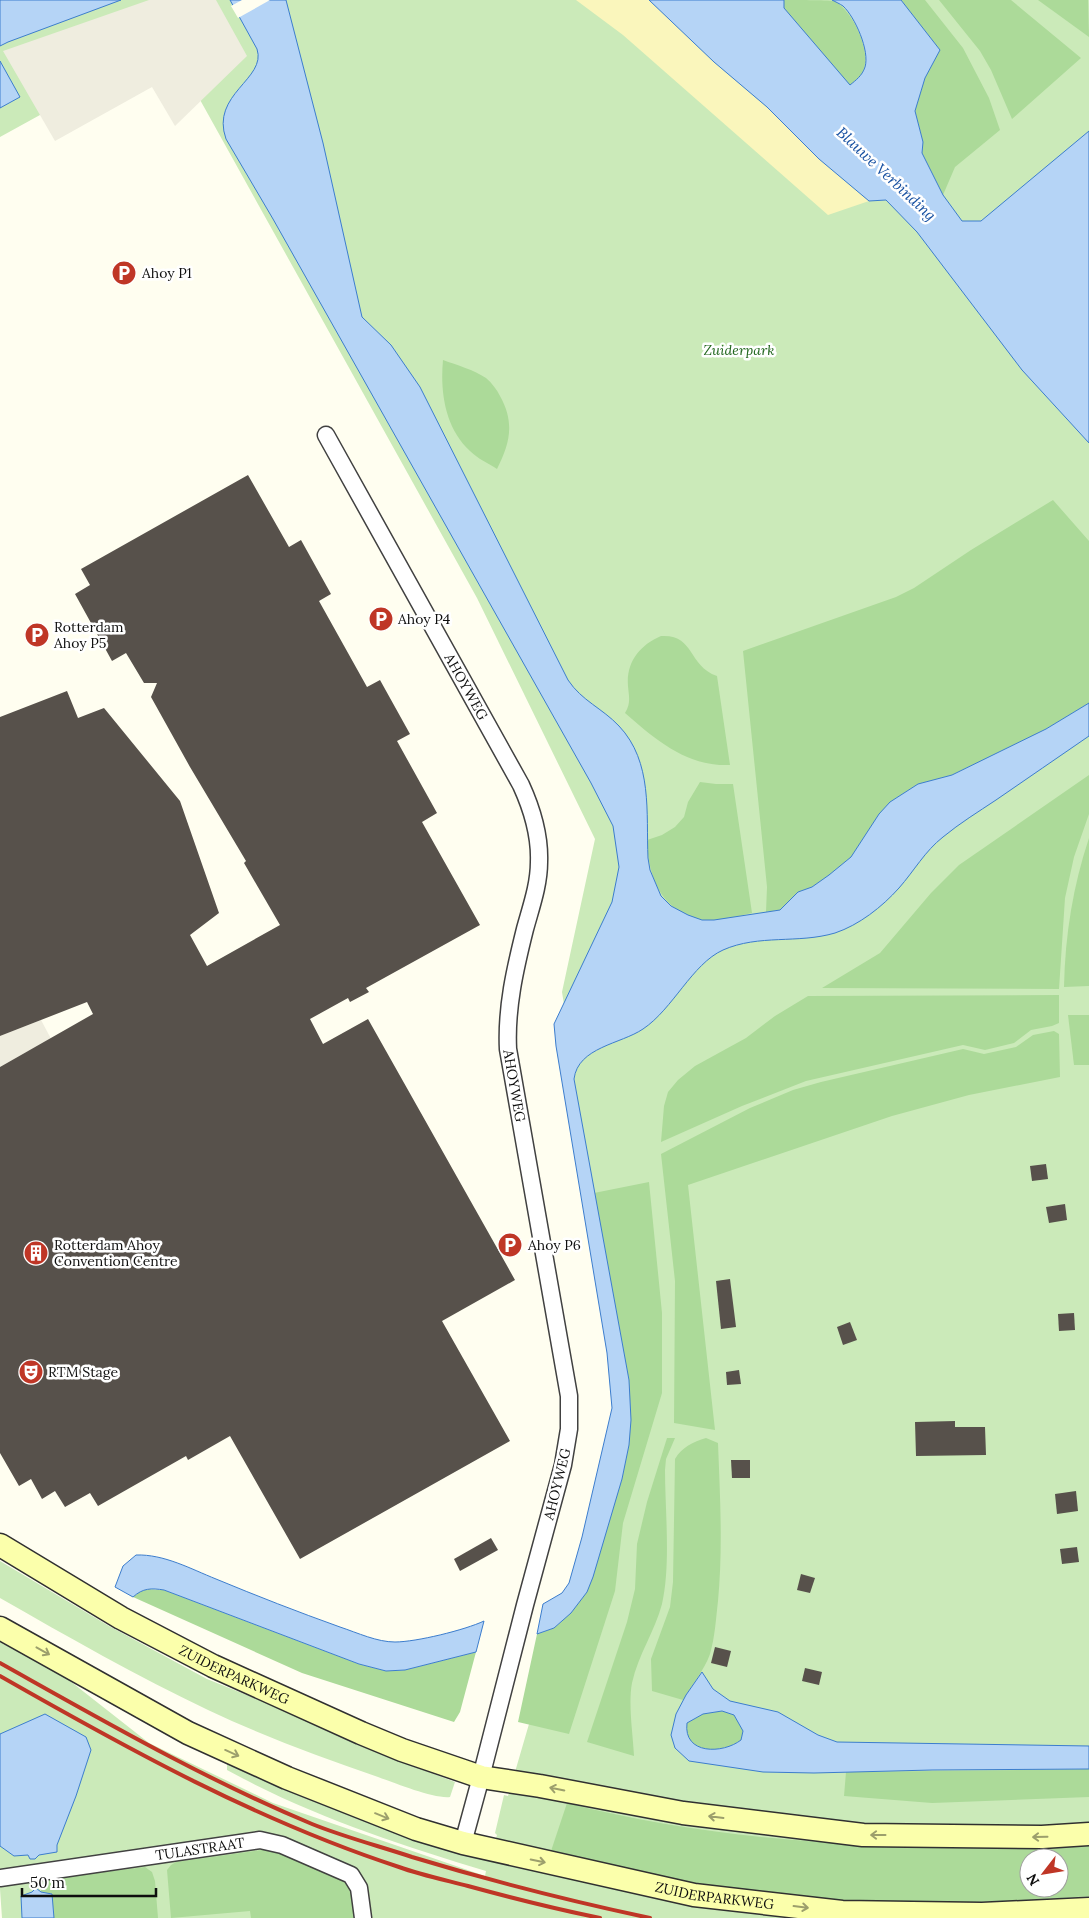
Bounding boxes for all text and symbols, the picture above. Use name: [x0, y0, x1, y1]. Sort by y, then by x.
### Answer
water label: Blauwe Verbinding: [833, 123, 940, 224]
parking icon: Ahoy P1: [111, 260, 137, 286]
place label: Ahoy P1: [141, 264, 192, 282]
park label: Zuiderpark: [703, 341, 775, 359]
parking icon: Ahoy P4: [368, 606, 394, 632]
place label: Ahoy P4: [397, 610, 451, 628]
place label: Rotterdam Ahoy P5: [53, 618, 124, 652]
parking icon: Rotterdam Ahoy P5: [24, 622, 50, 648]
street label: AHOYWEG: [440, 649, 492, 723]
street label: AHOYWEG: [499, 1047, 530, 1124]
parking icon: Ahoy P6: [497, 1232, 523, 1258]
place label: Rotterdam Ahoy Convention Centre: [54, 1236, 178, 1270]
place label: Ahoy P6: [527, 1236, 581, 1254]
building icon: Rotterdam Ahoy Convention Centre: [23, 1240, 49, 1266]
theatre icon: RTM Stage: [18, 1359, 44, 1385]
place label: RTM Stage: [48, 1363, 118, 1381]
street label: AHOYWEG: [539, 1446, 575, 1523]
street label: ZUIDERPARKWEG: [176, 1641, 293, 1709]
one-way arrow: [35, 1647, 49, 1657]
one-way arrow: [224, 1749, 239, 1758]
one-way arrow: [549, 1783, 565, 1793]
one-way arrow: [374, 1811, 389, 1821]
one-way arrow: [709, 1812, 725, 1822]
one-way arrow: [870, 1830, 886, 1840]
one-way arrow: [1033, 1832, 1049, 1841]
street label: TULASTRAAT: [154, 1833, 246, 1864]
north arrow: [1019, 1848, 1069, 1898]
one-way arrow: [529, 1857, 545, 1866]
scale bar: [22, 1866, 156, 1898]
text: N: [1022, 1870, 1043, 1889]
text: 50 m: [30, 1873, 65, 1892]
street label: ZUIDERPARKWEG: [653, 1878, 775, 1913]
one-way arrow: [792, 1903, 808, 1913]

